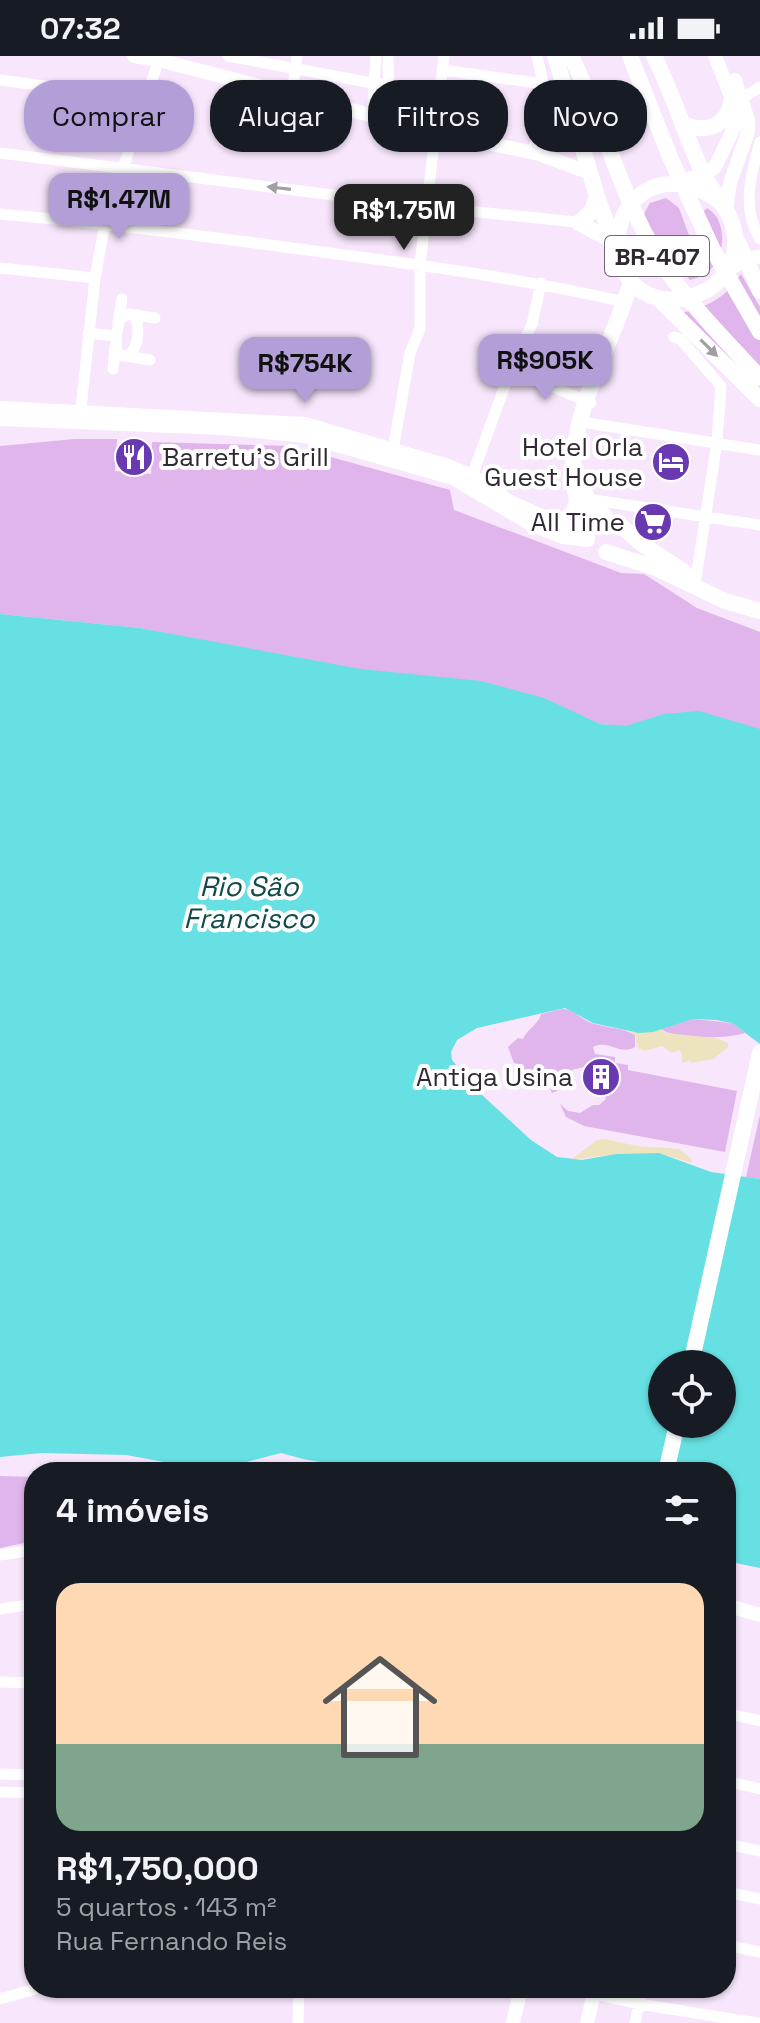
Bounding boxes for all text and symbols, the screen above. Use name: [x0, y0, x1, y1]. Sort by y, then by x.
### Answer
text: 07:32: [40, 9, 120, 48]
chip: Comprar: [24, 80, 194, 152]
chip: Alugar: [210, 80, 352, 152]
chip: Filtros: [368, 80, 508, 152]
chip: Novo: [524, 80, 647, 152]
pin: R$1.47M: [45, 173, 193, 241]
one-way arrow: [266, 181, 291, 194]
text: R$1.47M: [67, 182, 171, 216]
pin: R$1.75M: [330, 184, 478, 252]
text: R$1.75M: [352, 193, 456, 227]
road number: BR-407: [605, 236, 709, 276]
pin: R$905K: [480, 334, 610, 402]
pin: R$754K: [240, 337, 370, 405]
one-way arrow: [699, 339, 718, 357]
text: R$905K: [497, 343, 593, 377]
text: R$754K: [257, 346, 353, 380]
place label: Hotel Orla Guest House: [484, 430, 643, 494]
restaurant icon: Barretu's Grill: [113, 436, 155, 478]
place label: Barretu's Grill: [162, 440, 329, 474]
hotel icon: Hotel Orla Guest House: [650, 441, 692, 483]
supermarket icon: All Time: [632, 501, 674, 543]
place label: All Time: [531, 505, 625, 539]
water label: Rio São Francisco: [184, 868, 315, 936]
building icon: Antiga Usina: [580, 1056, 622, 1098]
place label: Antiga Usina: [416, 1060, 573, 1094]
map controls: [648, 1350, 736, 1438]
button: locate: [648, 1350, 736, 1438]
icon: filters: [660, 1488, 704, 1532]
text: 4 imóveis: [56, 1489, 209, 1532]
icon: home: [308, 1635, 452, 1779]
text: R$1,750,000: [56, 1847, 259, 1890]
text: 5 quartos · 143 m²: [56, 1890, 277, 1924]
text: Rua Fernando Reis: [56, 1924, 287, 1958]

